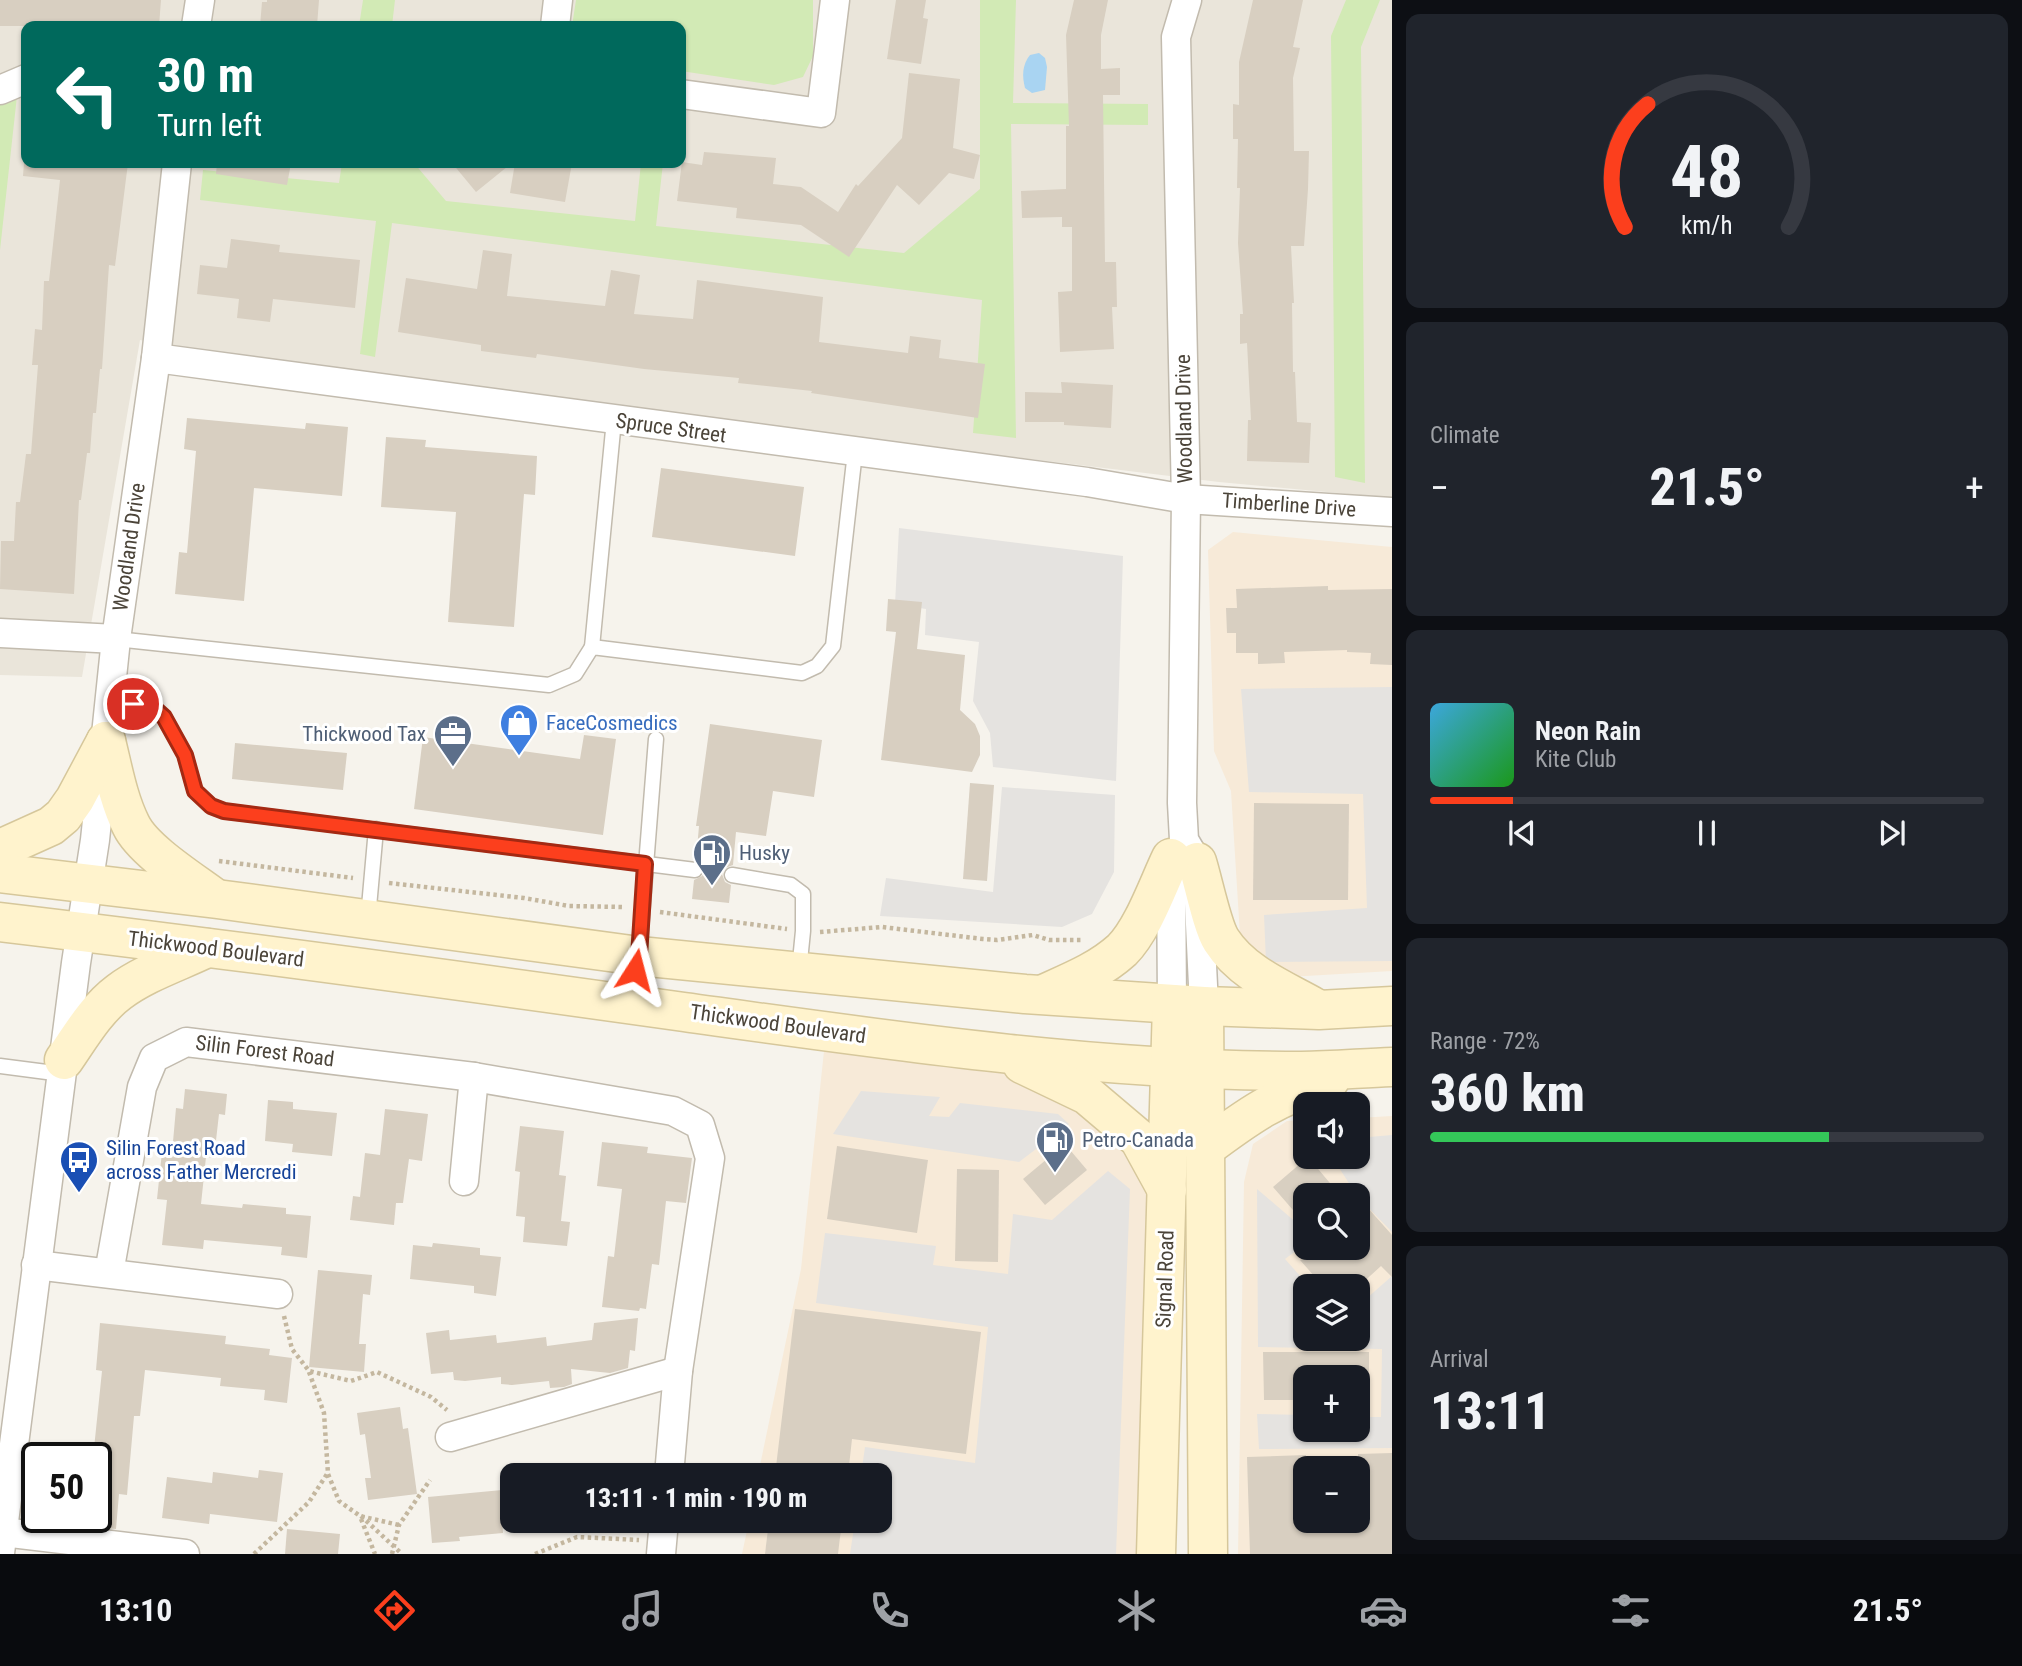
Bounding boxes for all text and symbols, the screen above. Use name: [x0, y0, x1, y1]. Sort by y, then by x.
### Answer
text: 30 m: [157, 47, 254, 104]
icon: left: [42, 49, 133, 140]
text: Turn left: [157, 106, 262, 144]
text: 48: [1670, 129, 1744, 215]
text: km/h: [1681, 211, 1733, 240]
street label: Woodland Drive: [1171, 354, 1197, 484]
street label: Spruce Street: [614, 408, 728, 448]
text: Climate: [1430, 422, 1500, 449]
text: 21.5°: [1649, 457, 1765, 518]
text: −: [1430, 466, 1449, 510]
text: +: [1965, 466, 1984, 510]
street label: Woodland Drive: [108, 481, 150, 613]
street label: Timberline Drive: [1221, 488, 1357, 522]
pin: [103, 674, 163, 734]
icon: arrive: [114, 685, 152, 723]
shop icon: FaceCosmedics: [498, 702, 540, 757]
place label: FaceCosmedics: [546, 711, 678, 735]
office icon: Thickwood Tax: [432, 713, 474, 768]
text: Neon Rain: [1535, 716, 1641, 746]
place label: Thickwood Tax: [302, 722, 426, 746]
text: Kite Club: [1535, 746, 1616, 773]
icon: previous: [1503, 814, 1541, 852]
icon: pause: [1688, 814, 1726, 852]
icon: next: [1873, 814, 1911, 852]
fuel station icon: Husky: [691, 832, 733, 887]
place label: Husky: [739, 841, 790, 865]
street label: Thickwood Boulevard: [127, 926, 305, 972]
position arrow: [598, 933, 672, 1007]
street label: Thickwood Boulevard: [689, 1000, 867, 1048]
text: Range · 72%: [1430, 1028, 1540, 1055]
street label: Silin Forest Road: [194, 1031, 336, 1071]
text: 360 km: [1430, 1063, 1585, 1124]
map controls: [1293, 1092, 1370, 1533]
button: sound: [1293, 1092, 1370, 1169]
fuel station icon: Petro-Canada: [1034, 1119, 1076, 1174]
place label: Petro-Canada: [1082, 1128, 1194, 1152]
place label: Silin Forest Road across Father Mercredi: [106, 1136, 297, 1184]
bus stop icon: Silin Forest Road across Father Mercredi: [58, 1139, 100, 1194]
button: search: [1293, 1183, 1370, 1260]
street label: Signal Road: [1151, 1230, 1179, 1328]
button: layers: [1293, 1274, 1370, 1351]
text: Arrival: [1430, 1346, 1489, 1373]
button: +: [1293, 1365, 1370, 1442]
text: 13:11: [1430, 1381, 1550, 1442]
speed limit sign: 50: [21, 1442, 112, 1533]
button: −: [1293, 1456, 1370, 1533]
text: 13:11 · 1 min · 190 m: [585, 1483, 807, 1513]
icon: directions: [370, 1586, 419, 1635]
icon: music: [618, 1586, 667, 1635]
icon: phone: [865, 1586, 914, 1635]
icon: climate: [1112, 1586, 1161, 1635]
icon: car: [1359, 1586, 1408, 1635]
icon: filters: [1606, 1586, 1655, 1635]
text: 13:10: [99, 1591, 172, 1629]
text: 21.5°: [1853, 1591, 1923, 1629]

